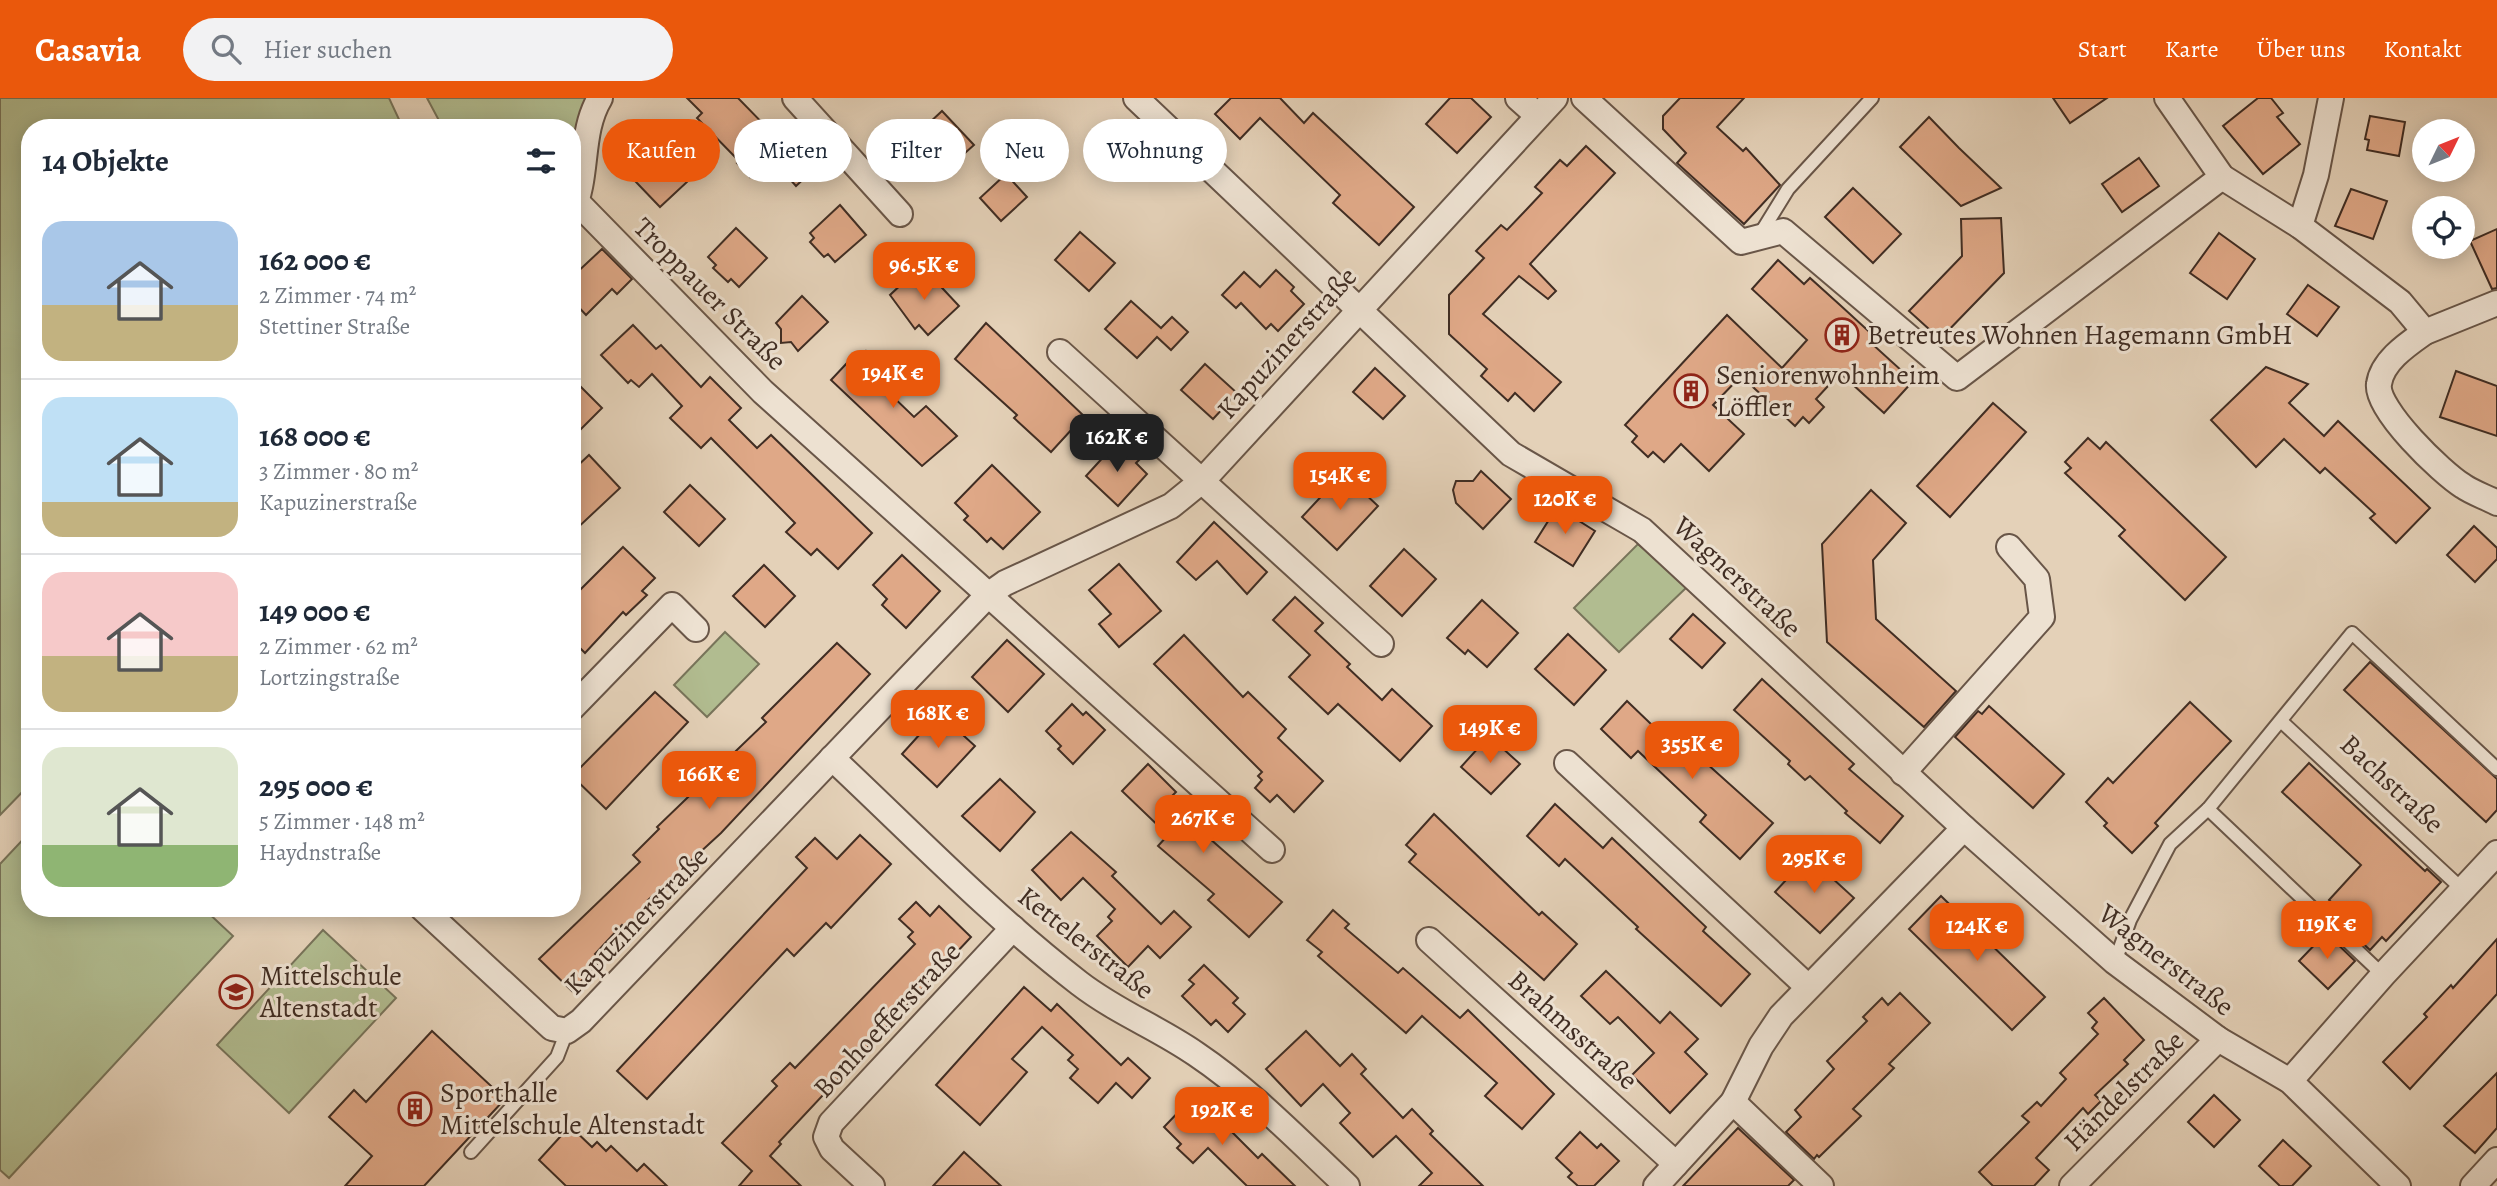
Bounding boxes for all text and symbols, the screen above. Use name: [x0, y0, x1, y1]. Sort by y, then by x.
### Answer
search box: [183, 18, 673, 81]
text: Casavia: [35, 27, 141, 72]
icon: search: [207, 30, 245, 68]
text: Hier suchen: [263, 32, 392, 67]
text: Start: [2078, 33, 2127, 65]
text: Karte: [2165, 33, 2219, 65]
text: Über uns: [2257, 33, 2346, 65]
text: Kontakt: [2384, 33, 2462, 65]
chip: Kaufen: [602, 119, 720, 182]
chip: Mieten: [734, 119, 852, 182]
chip: Filter: [866, 119, 966, 182]
chip: Neu: [980, 119, 1069, 182]
chip: Wohnung: [1083, 119, 1227, 182]
north arrow: [2412, 119, 2474, 182]
map controls: [2412, 119, 2475, 259]
text: 14 Objekte: [42, 141, 169, 181]
icon: filters: [522, 142, 560, 180]
button: locate: [2412, 196, 2475, 259]
street label: Troppauer Straße: [625, 209, 795, 379]
text: 162 000 €: [259, 240, 371, 280]
pin: 96.5K €: [859, 242, 989, 302]
icon: home: [98, 249, 182, 333]
text: 96.5K €: [889, 249, 959, 280]
street label: Kapuzinerstraße: [1208, 259, 1366, 427]
text: 2 Zimmer · 74 m²: [259, 280, 416, 311]
text: Stettiner Straße: [259, 311, 410, 342]
building icon: Betreutes Wohnen Hagemann GmbH: [1823, 316, 1861, 354]
place label: Betreutes Wohnen Hagemann GmbH: [1867, 316, 2293, 354]
pin: 194K €: [836, 350, 950, 410]
place label: Seniorenwohnheim Löffler: [1716, 356, 1940, 426]
text: 194K €: [862, 357, 924, 388]
building icon: Seniorenwohnheim Löffler: [1672, 372, 1710, 410]
pin: 162K €: [1060, 414, 1174, 474]
text: 168 000 €: [259, 416, 371, 456]
text: 162K €: [1086, 421, 1148, 452]
icon: home: [98, 425, 182, 509]
pin: 154K €: [1283, 452, 1397, 512]
text: 3 Zimmer · 80 m²: [259, 456, 418, 487]
text: 154K €: [1309, 459, 1371, 490]
pin: 120K €: [1508, 476, 1622, 536]
text: 120K €: [1533, 483, 1597, 514]
text: Kapuzinerstraße: [259, 487, 417, 518]
street label: Wagnerstraße: [1664, 507, 1809, 646]
text: 149 000 €: [259, 591, 371, 631]
icon: home: [98, 600, 182, 684]
text: 2 Zimmer · 62 m²: [259, 631, 418, 662]
text: Lortzingstraße: [259, 662, 400, 693]
pin: 168K €: [881, 690, 995, 750]
text: 168K €: [907, 697, 969, 728]
pin: 149K €: [1433, 706, 1547, 765]
text: 149K €: [1459, 712, 1521, 743]
pin: 355K €: [1635, 722, 1749, 781]
street label: Bachstraße: [2332, 726, 2452, 842]
text: 355K €: [1661, 728, 1723, 759]
pin: 166K €: [652, 752, 766, 811]
text: 166K €: [678, 758, 740, 789]
text: 295 000 €: [259, 766, 373, 806]
icon: home: [98, 775, 182, 859]
pin: 267K €: [1146, 796, 1260, 855]
text: 267K €: [1171, 802, 1235, 833]
text: 5 Zimmer · 148 m²: [259, 806, 425, 837]
pin: 295K €: [1757, 836, 1871, 895]
text: Haydnstraße: [259, 837, 381, 868]
street label: Kapuzinerstraße: [555, 838, 717, 1004]
text: 295K €: [1782, 842, 1846, 873]
street label: Kettelerstraße: [1010, 878, 1162, 1008]
street label: Wagnerstraße: [2089, 894, 2242, 1025]
pin: 119K €: [2270, 902, 2384, 961]
pin: 124K €: [1920, 904, 2034, 963]
text: 119K €: [2297, 908, 2357, 939]
text: 124K €: [1946, 910, 2008, 941]
street label: Bonhoefferstraße: [805, 934, 969, 1106]
place label: Mittelschule Altenstadt: [259, 957, 402, 1027]
street label: Brahmsstraße: [1500, 962, 1646, 1098]
school or university icon: Mittelschule Altenstadt: [217, 973, 255, 1011]
street label: Händelstraße: [2055, 1022, 2193, 1160]
place label: Sporthalle Mittelschule Altenstadt: [440, 1074, 705, 1144]
pin: 192K €: [1165, 1088, 1279, 1147]
building icon: Sporthalle Mittelschule Altenstadt: [396, 1090, 434, 1128]
text: 192K €: [1191, 1094, 1253, 1125]

